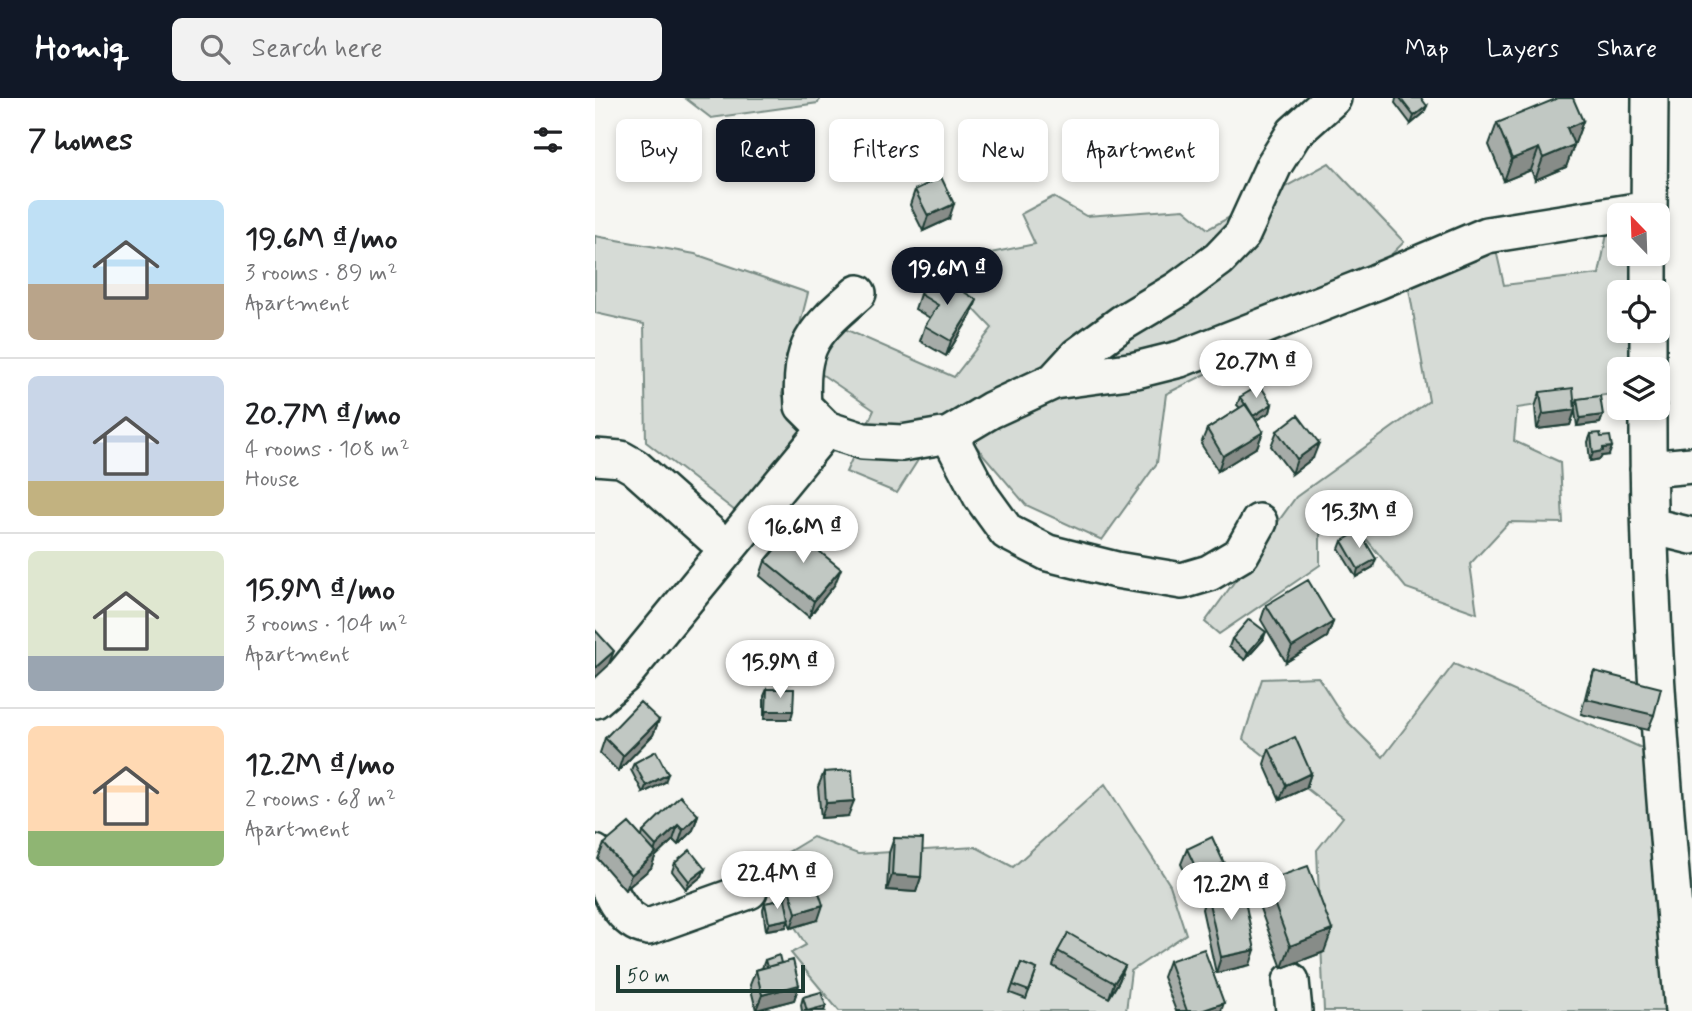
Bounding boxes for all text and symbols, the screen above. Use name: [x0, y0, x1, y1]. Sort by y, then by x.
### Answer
search box: [172, 18, 662, 81]
text: Homiq: [35, 27, 130, 71]
icon: search: [196, 30, 234, 68]
text: Search here: [252, 32, 382, 66]
text: Map: [1405, 34, 1449, 65]
text: Layers: [1487, 34, 1559, 65]
text: Share: [1597, 34, 1657, 65]
chip: Buy: [616, 119, 702, 182]
chip: Rent: [716, 119, 815, 182]
chip: Filters: [829, 119, 944, 182]
chip: New: [958, 119, 1048, 182]
chip: Apartment: [1062, 119, 1219, 182]
text: 7 homes: [28, 121, 133, 160]
icon: filters: [529, 121, 567, 159]
north arrow: [1607, 203, 1669, 266]
map controls: [1607, 203, 1670, 420]
text: 19.6M ₫/mo: [245, 220, 397, 259]
icon: home: [84, 228, 168, 312]
pin: 19.6M ₫: [882, 248, 1012, 307]
text: 19.6M ₫: [908, 255, 986, 285]
text: 3 rooms · 89 m²: [245, 259, 397, 289]
button: locate: [1607, 280, 1670, 343]
text: Apartment: [245, 289, 350, 319]
pin: 20.7M ₫: [1191, 341, 1321, 400]
text: 20.7M ₫: [1215, 348, 1297, 378]
button: layers: [1607, 357, 1670, 420]
text: 20.7M ₫/mo: [245, 396, 401, 435]
icon: home: [84, 404, 168, 488]
text: 4 rooms · 108 m²: [245, 435, 410, 465]
text: House: [245, 465, 299, 495]
pin: 15.3M ₫: [1294, 490, 1424, 550]
text: 15.3M ₫: [1321, 498, 1397, 528]
pin: 16.6M ₫: [738, 505, 868, 565]
text: 16.6M ₫: [764, 513, 842, 543]
text: 15.9M ₫/mo: [245, 571, 395, 610]
icon: home: [84, 579, 168, 663]
text: 3 rooms · 104 m²: [245, 610, 408, 640]
text: Apartment: [245, 640, 350, 670]
pin: 15.9M ₫: [715, 640, 845, 700]
text: 15.9M ₫: [742, 648, 818, 678]
text: 12.2M ₫/mo: [245, 746, 395, 785]
icon: home: [84, 754, 168, 838]
text: 2 rooms · 68 m²: [245, 785, 396, 815]
text: Apartment: [245, 815, 350, 845]
pin: 22.4M ₫: [712, 852, 842, 911]
text: 22.4M ₫: [737, 859, 817, 889]
pin: 12.2M ₫: [1166, 862, 1296, 922]
text: 12.2M ₫: [1193, 870, 1269, 900]
scale bar: [616, 962, 805, 994]
text: 50 m: [627, 964, 670, 989]

